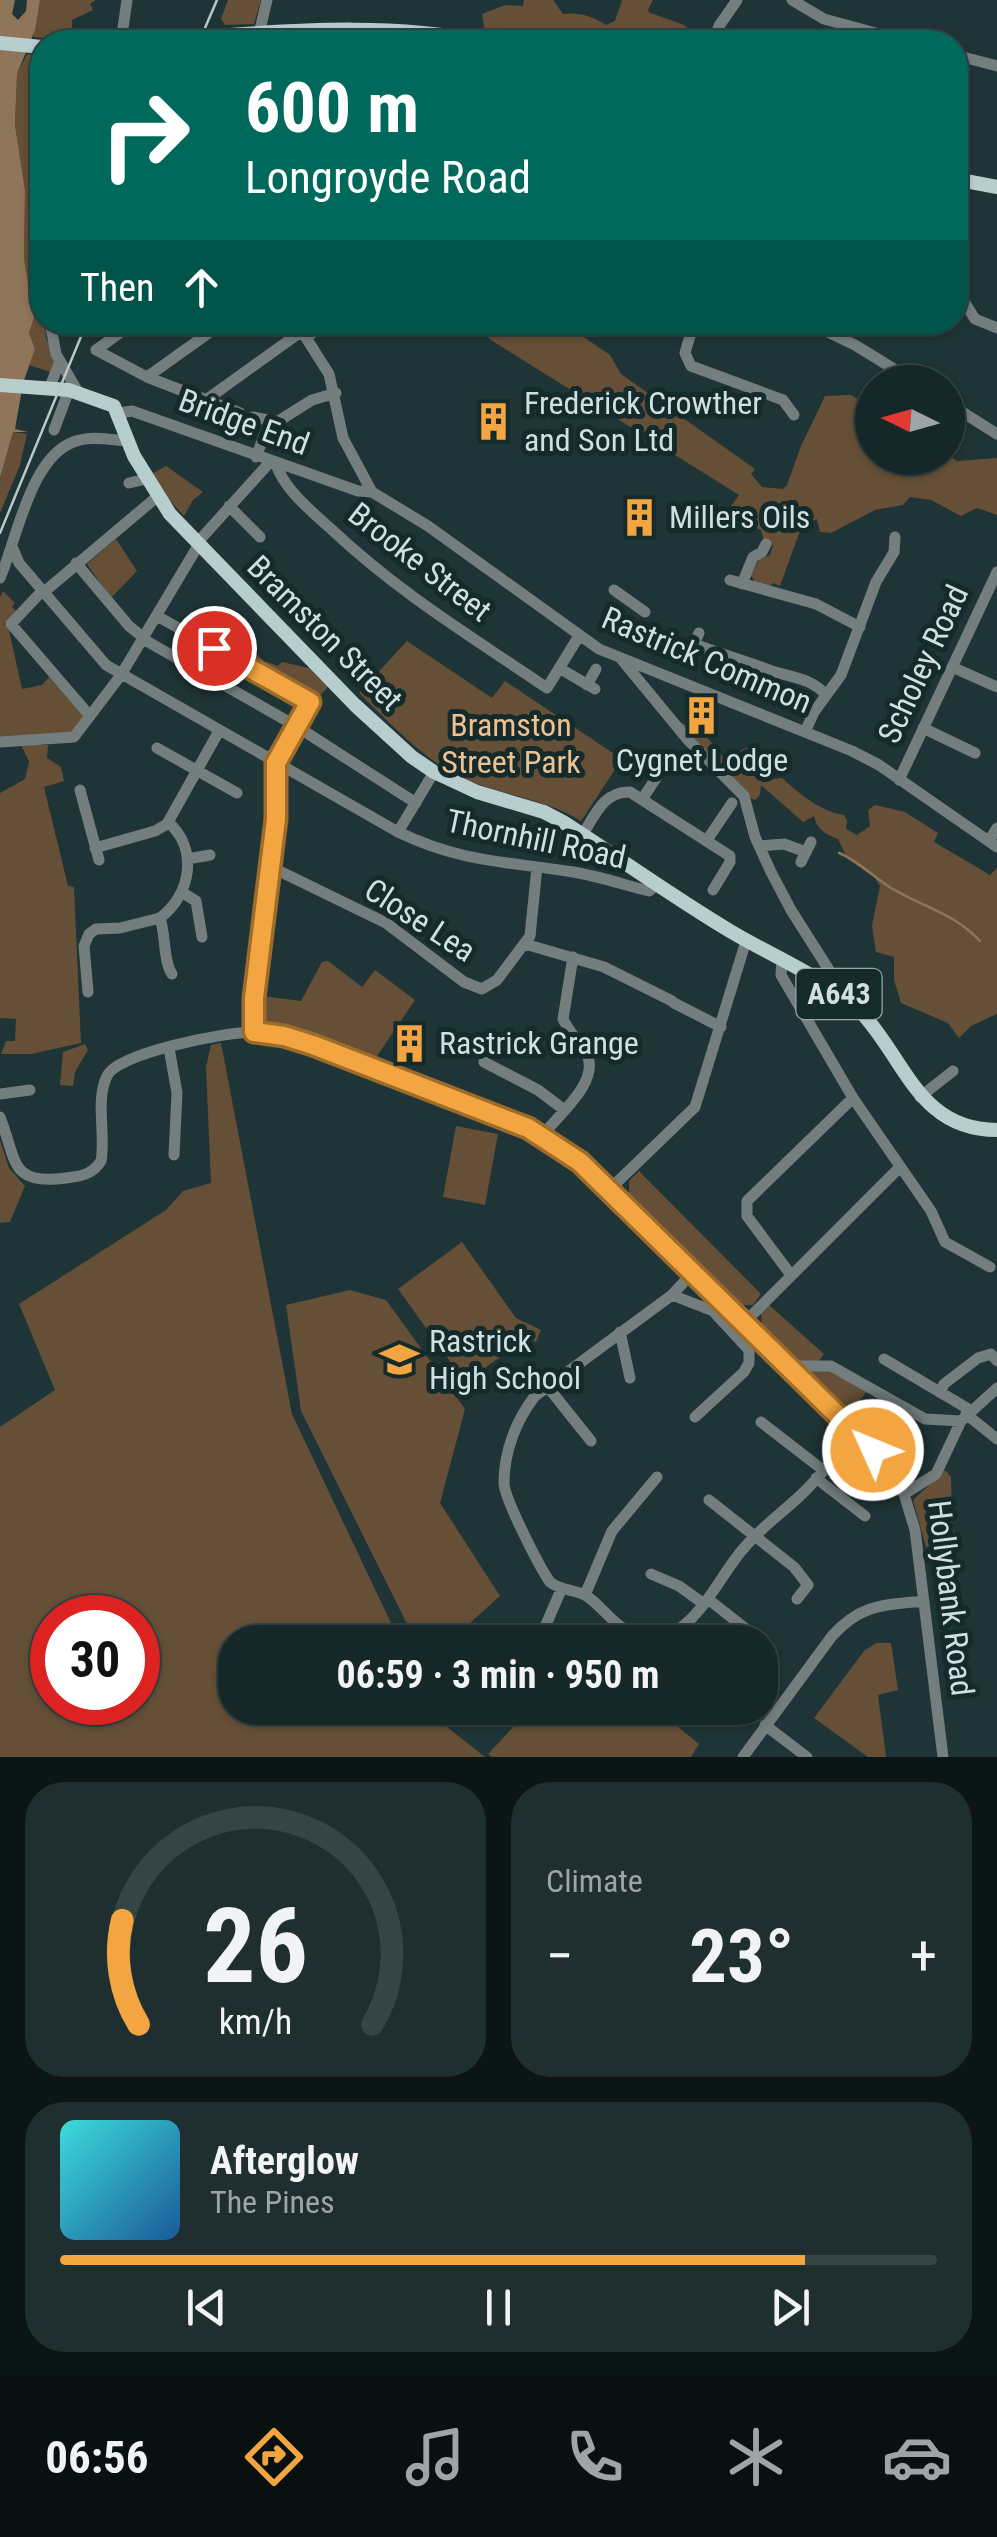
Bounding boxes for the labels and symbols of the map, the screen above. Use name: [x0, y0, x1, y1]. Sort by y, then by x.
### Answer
north arrow: [855, 365, 965, 475]
street label: Bridge End: [174, 381, 314, 463]
place label: Frederick Crowther and Son Ltd: [524, 384, 762, 459]
building icon: Frederick Crowther and Son Ltd: [473, 400, 515, 442]
street label: Brooke Street: [341, 495, 499, 629]
building icon: Millers Oils: [618, 496, 660, 538]
place label: Millers Oils: [669, 498, 810, 536]
street label: Bramston Street: [240, 548, 410, 718]
street label: Scholey Road: [870, 579, 976, 749]
street label: Rastrick Common: [596, 599, 818, 721]
pin: [172, 606, 257, 691]
building icon: Cygnet Lodge: [681, 694, 723, 736]
park label: Bramston Street Park: [441, 706, 581, 781]
place label: Cygnet Lodge: [616, 741, 788, 779]
street label: Thornhill Road: [443, 801, 629, 877]
street label: Close Lea: [358, 870, 482, 970]
road number: A643: [796, 969, 882, 1019]
building icon: Rastrick Grange: [388, 1022, 430, 1064]
place label: Rastrick Grange: [439, 1024, 639, 1062]
place label: Rastrick High School: [429, 1322, 581, 1397]
school or university icon: Rastrick High School: [378, 1338, 420, 1380]
position arrow: [821, 1398, 925, 1502]
street label: Hollybank Road: [920, 1498, 982, 1698]
speed limit sign: 30: [30, 1595, 160, 1725]

